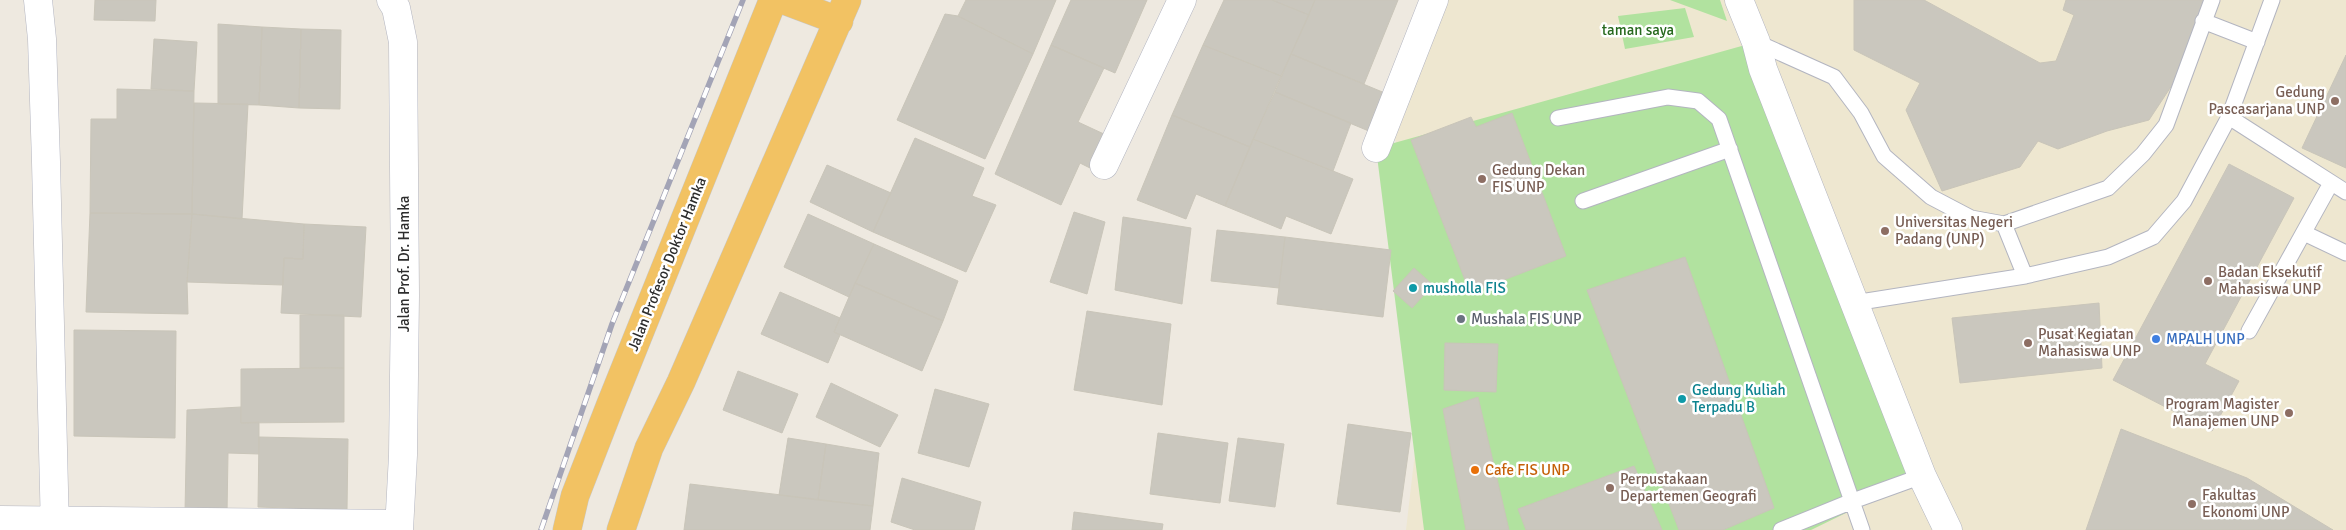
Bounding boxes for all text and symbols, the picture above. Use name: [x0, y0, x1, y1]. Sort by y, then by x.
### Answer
park label: taman saya: [1602, 21, 1674, 39]
place label: Gedung Pascasarjana UNP: [2208, 83, 2325, 118]
marker: Gedung Pascasarjana UNP: [2329, 95, 2341, 107]
place label: Gedung Dekan FIS UNP: [1492, 161, 1585, 196]
marker: Gedung Dekan FIS UNP: [1476, 173, 1488, 185]
street label: Jalan Profesor Doktor Hamka: [624, 174, 710, 354]
street label: Jalan Prof. Dr. Hamka: [395, 196, 413, 332]
place label: Universitas Negeri Padang (UNP): [1895, 213, 2013, 248]
marker: Universitas Negeri Padang (UNP): [1879, 225, 1891, 237]
place label: Badan Eksekutif Mahasiswa UNP: [2218, 263, 2323, 298]
marker: Badan Eksekutif Mahasiswa UNP: [2202, 275, 2214, 287]
place label: musholla FIS: [1423, 279, 1506, 297]
marker: musholla FIS: [1407, 282, 1419, 294]
place label: Mushala FIS UNP: [1471, 310, 1582, 328]
marker: Mushala FIS UNP: [1455, 313, 1467, 325]
place label: Pusat Kegiatan Mahasiswa UNP: [2038, 325, 2141, 360]
place label: MPALH UNP: [2166, 330, 2245, 348]
marker: MPALH UNP: [2150, 333, 2162, 345]
marker: Pusat Kegiatan Mahasiswa UNP: [2022, 337, 2034, 349]
place label: Gedung Kuliah Terpadu B: [1692, 381, 1786, 416]
marker: Gedung Kuliah Terpadu B: [1676, 393, 1688, 405]
place label: Program Magister Manajemen UNP: [2165, 395, 2279, 430]
marker: Program Magister Manajemen UNP: [2283, 407, 2295, 419]
place label: Cafe FIS UNP: [1485, 461, 1570, 479]
marker: Cafe FIS UNP: [1469, 464, 1481, 476]
place label: Perpustakaan Departemen Geografi: [1620, 470, 1757, 505]
marker: Perpustakaan Departemen Geografi: [1604, 482, 1616, 494]
place label: Fakultas Ekonomi UNP: [2202, 486, 2290, 521]
marker: Fakultas Ekonomi UNP: [2186, 498, 2198, 510]

